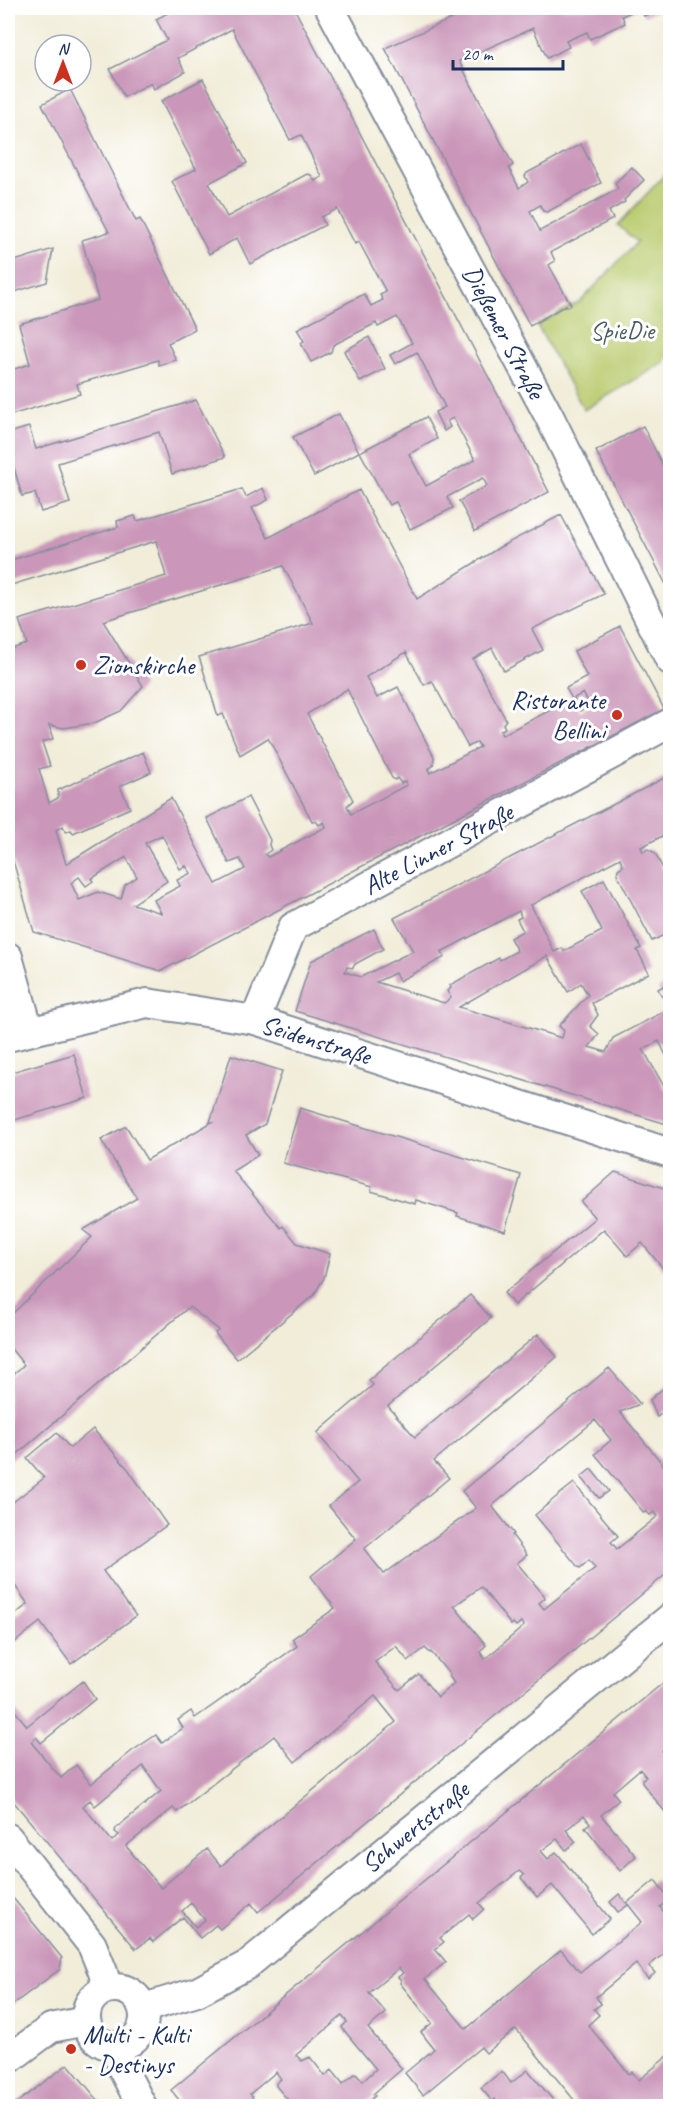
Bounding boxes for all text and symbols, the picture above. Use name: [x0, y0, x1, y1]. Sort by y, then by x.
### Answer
north arrow: [33, 33, 93, 93]
scale bar: [453, 33, 562, 71]
text: N: [58, 39, 71, 59]
text: 20 m: [462, 43, 495, 65]
street label: Dießemer Straße: [455, 260, 554, 407]
park label: SpieDie: [590, 314, 657, 347]
place label: Zionskirche: [93, 649, 197, 682]
marker: Zionskirche: [74, 658, 88, 672]
place label: Ristorante Bellini: [511, 684, 608, 747]
marker: Ristorante Bellini: [610, 708, 624, 722]
street label: Alte Linner Straße: [357, 795, 521, 902]
street label: Seidenstraße: [257, 1008, 377, 1073]
street label: Schwertstraße: [354, 1772, 478, 1880]
place label: Multi - Kulti - Destinys: [83, 2018, 193, 2081]
marker: Multi - Kulti - Destinys: [64, 2042, 78, 2056]

